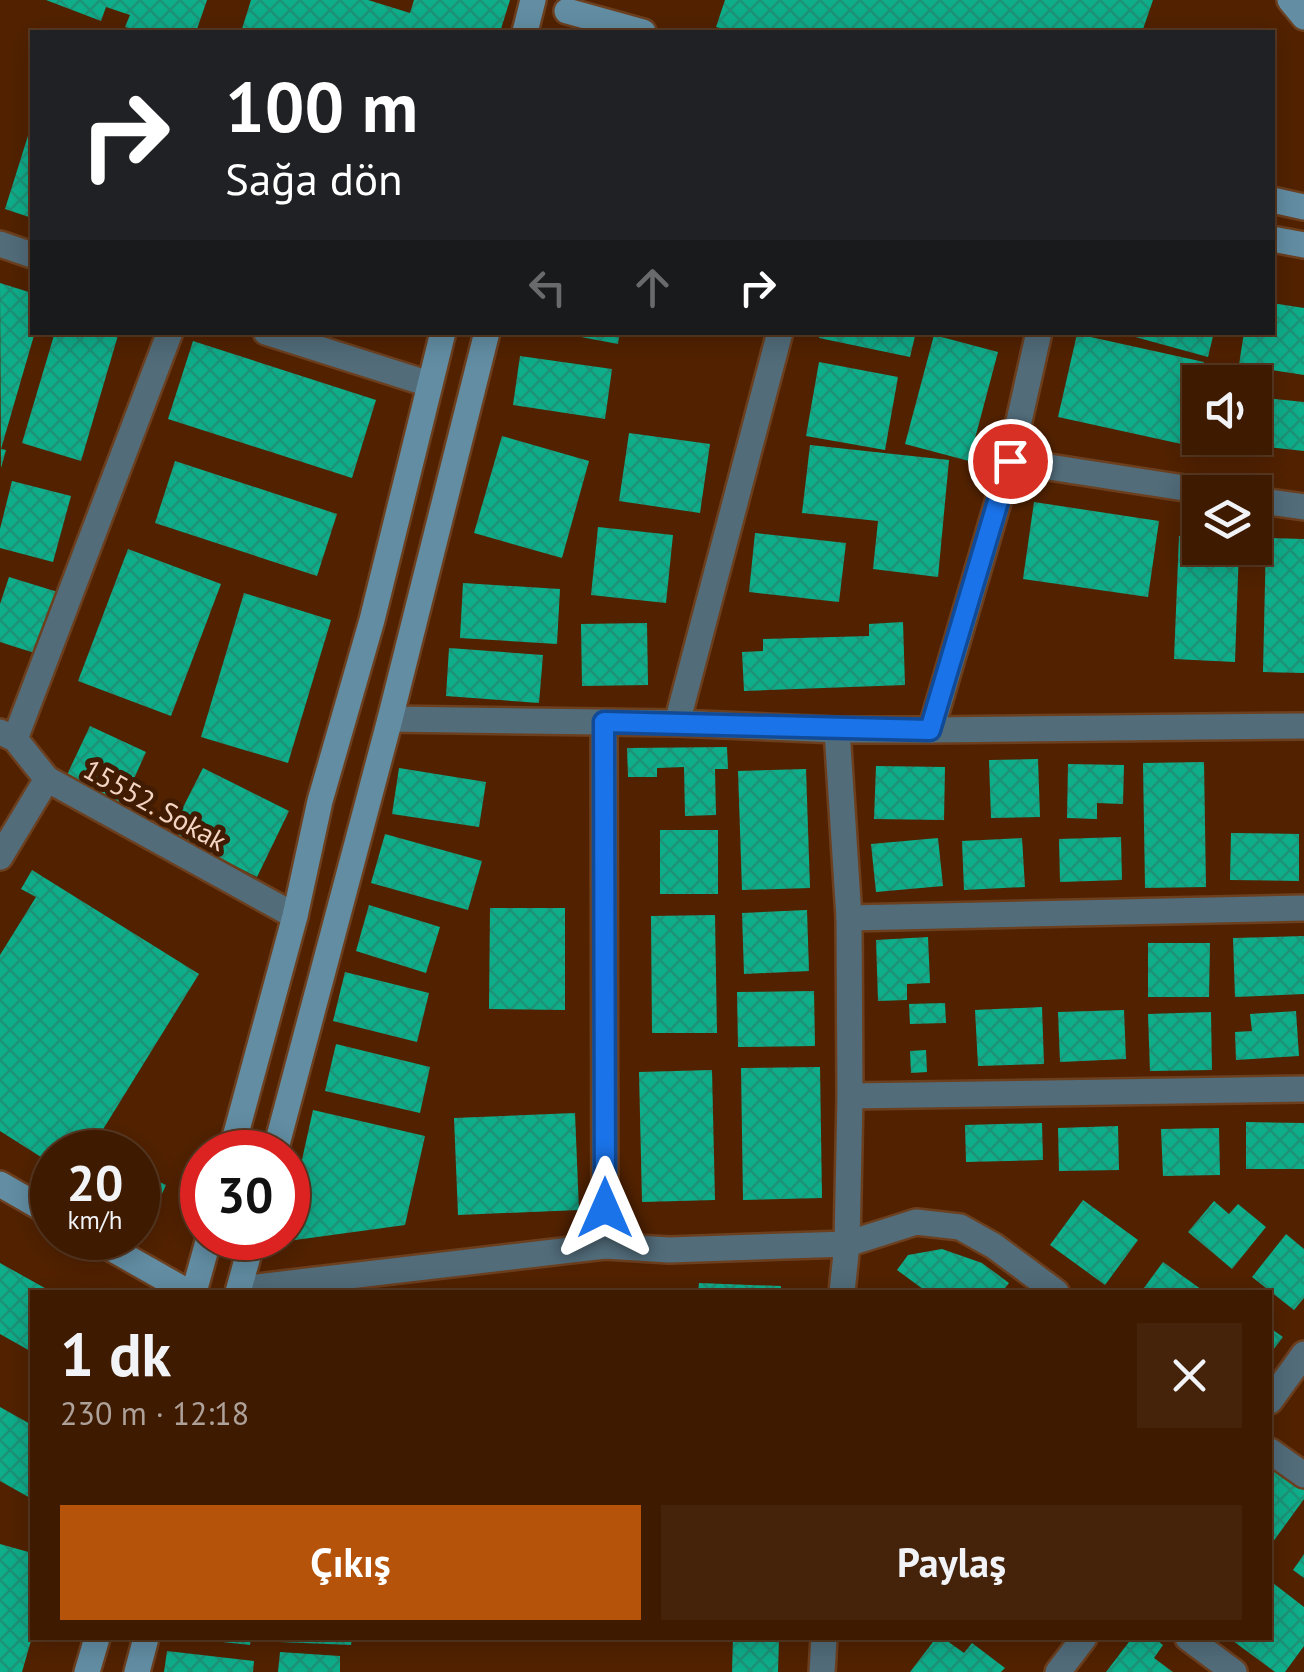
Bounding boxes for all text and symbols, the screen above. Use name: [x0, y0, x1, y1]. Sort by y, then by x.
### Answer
text: 100 m: [225, 61, 418, 151]
icon: right: [60, 70, 190, 200]
text: Sağa dön: [225, 149, 403, 207]
icon: left: [520, 260, 575, 315]
icon: ahead: [625, 260, 680, 315]
icon: right: [730, 260, 785, 315]
map controls: [1182, 365, 1272, 565]
button: sound: [1182, 365, 1272, 455]
pin: [968, 419, 1053, 504]
icon: arrive: [983, 434, 1038, 489]
button: layers: [1182, 475, 1272, 565]
street label: 15552. Sokak: [77, 750, 234, 859]
speed limit sign: 30: [180, 1130, 310, 1260]
text: 20: [67, 1150, 123, 1215]
position arrow: [553, 1156, 657, 1260]
text: km/h: [68, 1204, 122, 1236]
text: 1 dk: [60, 1315, 171, 1393]
button: close: [1137, 1323, 1242, 1428]
text: 230 m · 12:18: [60, 1392, 249, 1434]
button: Çıkış: [60, 1505, 641, 1620]
button: Paylaş: [661, 1505, 1242, 1620]

